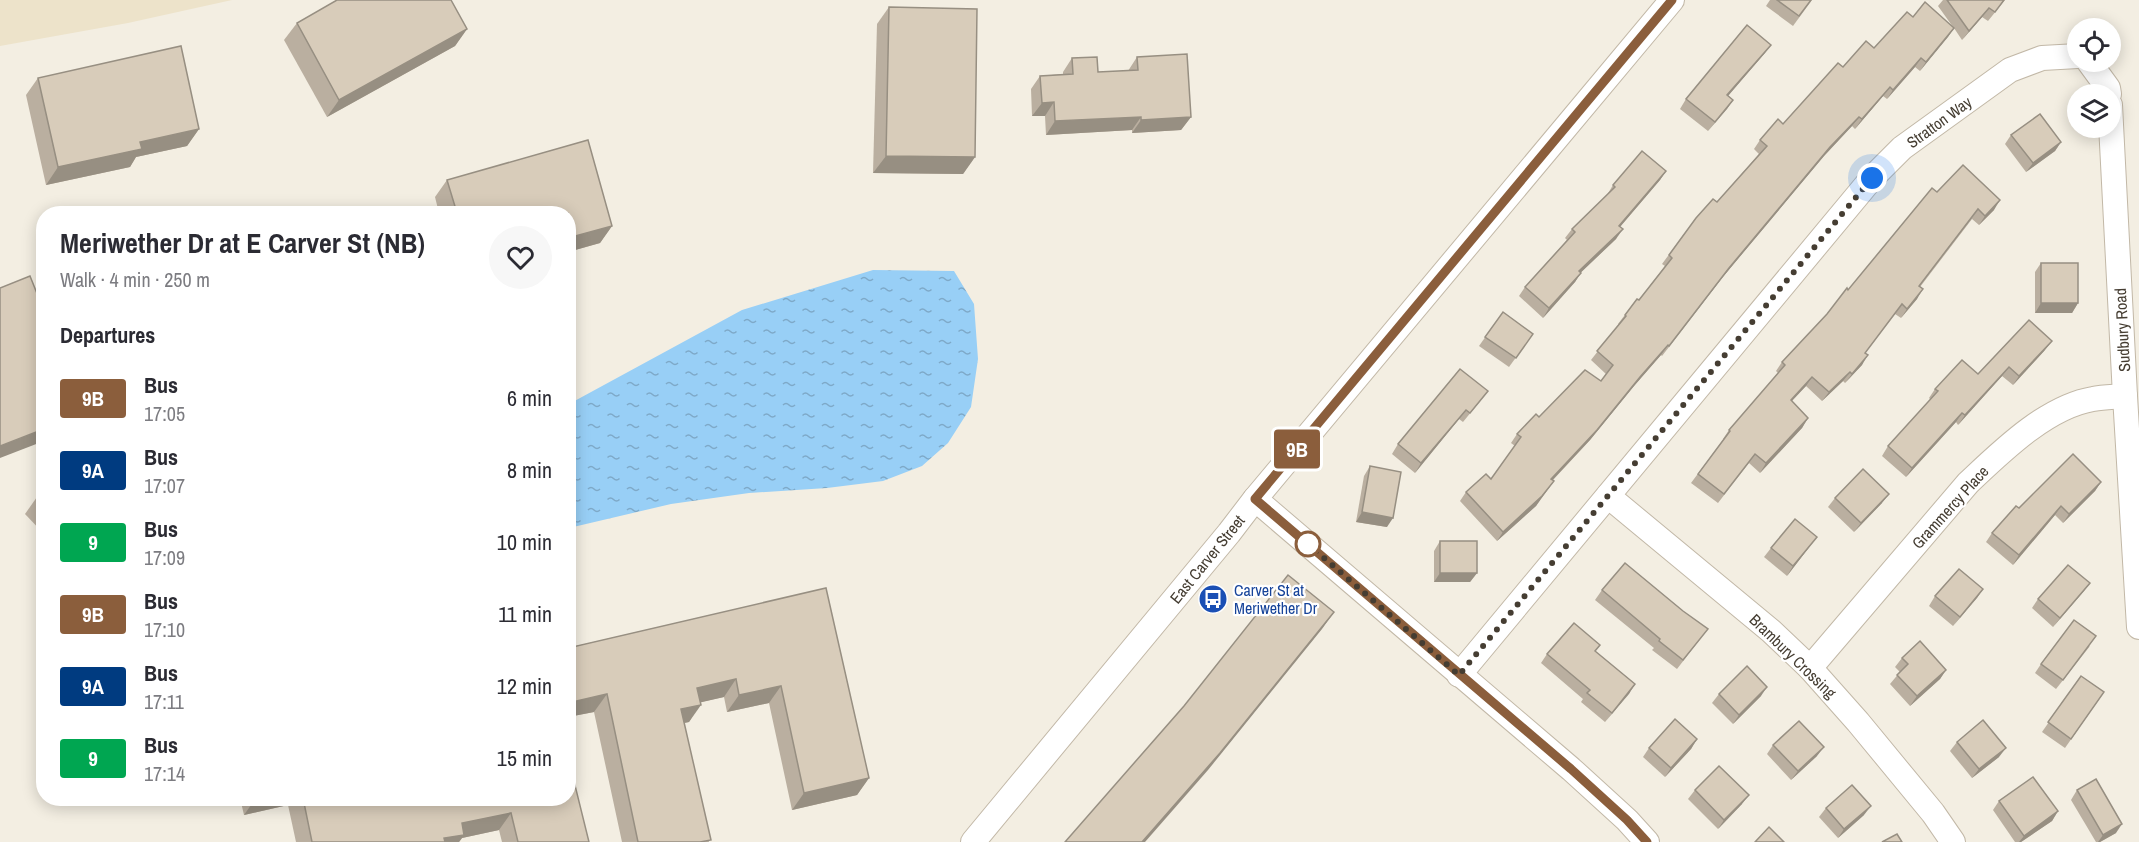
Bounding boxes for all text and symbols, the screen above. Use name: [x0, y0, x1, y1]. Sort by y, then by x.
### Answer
map controls: [2067, 18, 2121, 138]
button: locate: [2067, 18, 2121, 72]
button: layers: [2067, 84, 2121, 138]
street label: Stratton Way: [1902, 91, 1976, 153]
your location: [1857, 163, 1887, 193]
text: Meriwether Dr at E Carver St (NB): [60, 224, 425, 262]
button: heart: [489, 226, 552, 289]
text: Walk · 4 min · 250 m: [60, 266, 210, 293]
street label: Sudbury Road: [2109, 288, 2135, 372]
text: Departures: [60, 320, 155, 350]
text: Bus: [144, 370, 178, 400]
text: 6 min: [507, 383, 552, 413]
text: 9B: [82, 384, 104, 413]
text: 17:05: [144, 400, 185, 427]
line badge: 9B: [1270, 430, 1324, 468]
text: 9B: [1286, 435, 1308, 464]
text: Bus: [144, 442, 178, 472]
text: 8 min: [507, 455, 552, 485]
text: 9A: [82, 456, 104, 485]
street label: Grammercy Place: [1907, 461, 1993, 553]
text: 17:07: [144, 472, 185, 499]
street label: East Carver Street: [1164, 510, 1250, 608]
text: Bus: [144, 514, 178, 544]
text: 10 min: [497, 527, 552, 557]
text: 9: [88, 528, 98, 557]
unlabelled marker: [1295, 531, 1321, 557]
text: 17:09: [144, 544, 185, 571]
place label: Carver St at Meriwether Dr: [1234, 579, 1318, 619]
bus stop icon: Carver St at Meriwether Dr: [1197, 583, 1229, 615]
text: Bus: [144, 586, 178, 616]
text: 11 min: [498, 599, 552, 629]
text: 9B: [82, 600, 104, 629]
street label: Brambury Crossing: [1745, 609, 1842, 704]
text: 17:10: [144, 616, 185, 643]
text: Bus: [144, 658, 178, 688]
text: 12 min: [497, 671, 552, 701]
text: 9A: [82, 672, 104, 701]
text: 17:11: [144, 688, 184, 715]
text: Bus: [144, 730, 178, 760]
text: 15 min: [497, 743, 552, 773]
text: 9: [88, 744, 98, 773]
text: 17:14: [144, 760, 185, 787]

